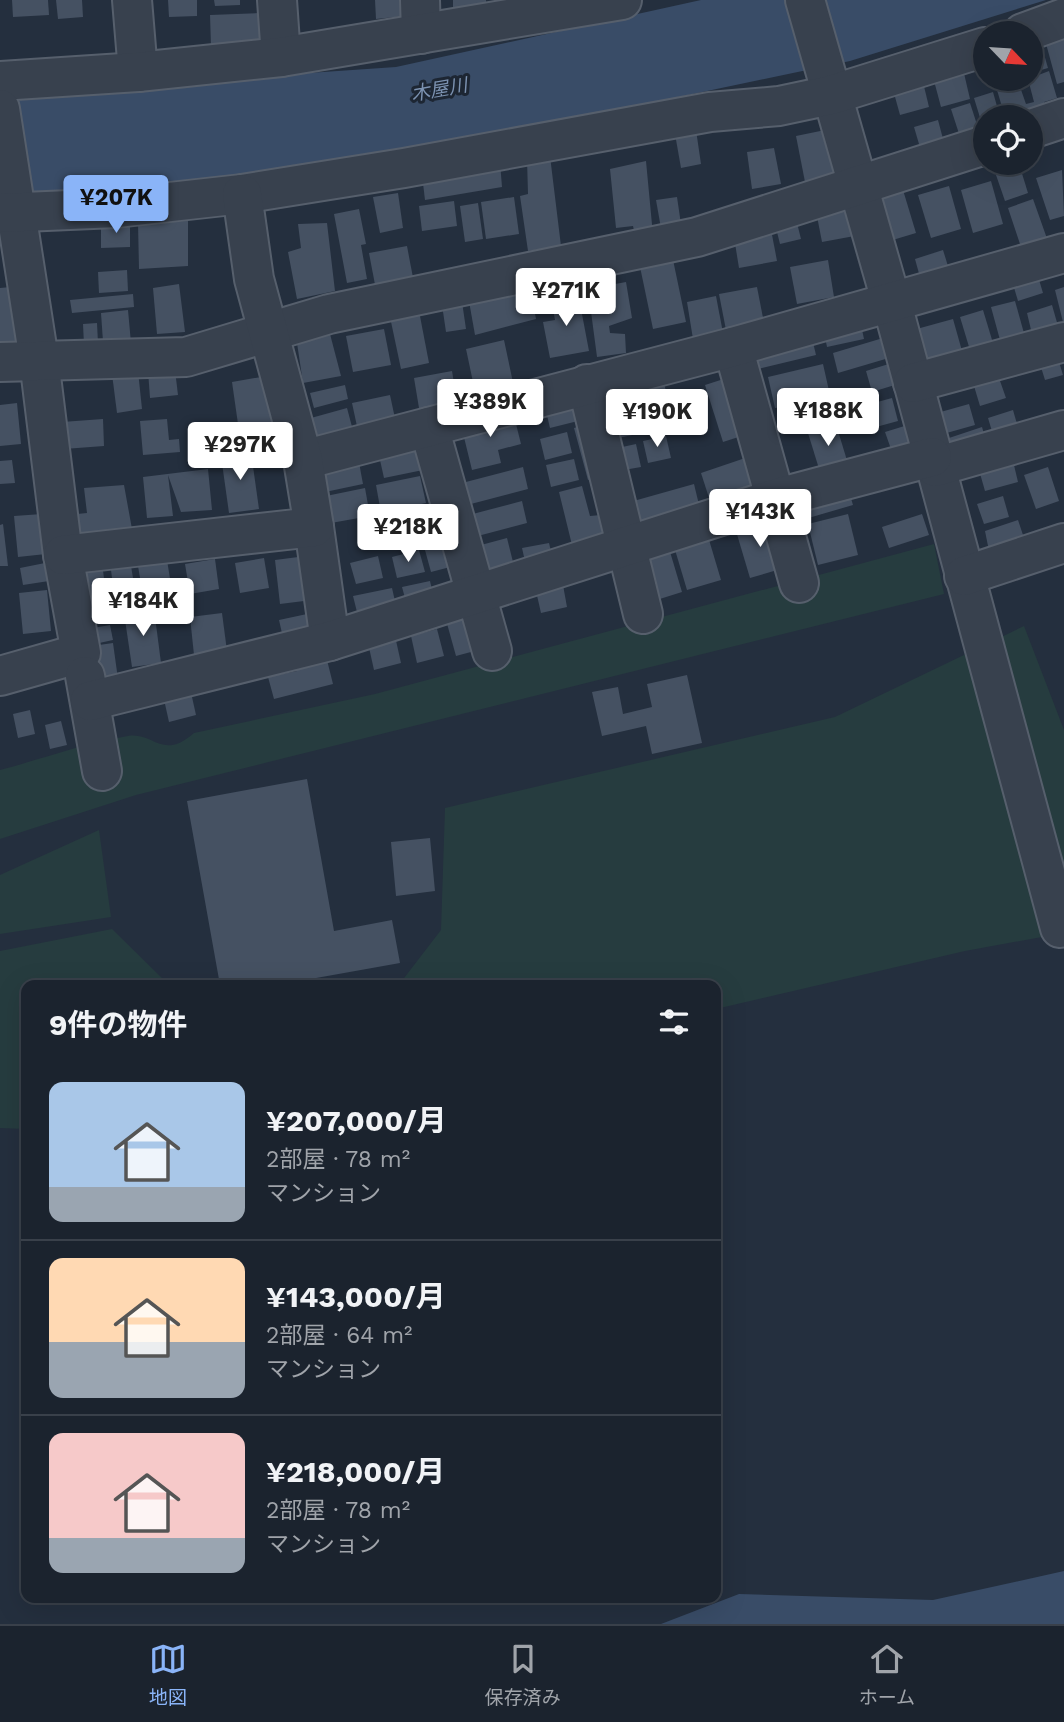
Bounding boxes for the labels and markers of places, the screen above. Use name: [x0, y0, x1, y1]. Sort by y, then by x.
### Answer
pin: ¥207K: [67, 176, 165, 235]
pin: ¥271K: [517, 268, 615, 328]
pin: ¥389K: [441, 380, 539, 439]
pin: ¥188K: [779, 388, 877, 448]
pin: ¥190K: [608, 390, 706, 449]
pin: ¥297K: [191, 422, 289, 482]
pin: ¥143K: [711, 490, 809, 549]
pin: ¥218K: [359, 504, 457, 564]
pin: ¥184K: [94, 578, 192, 638]

